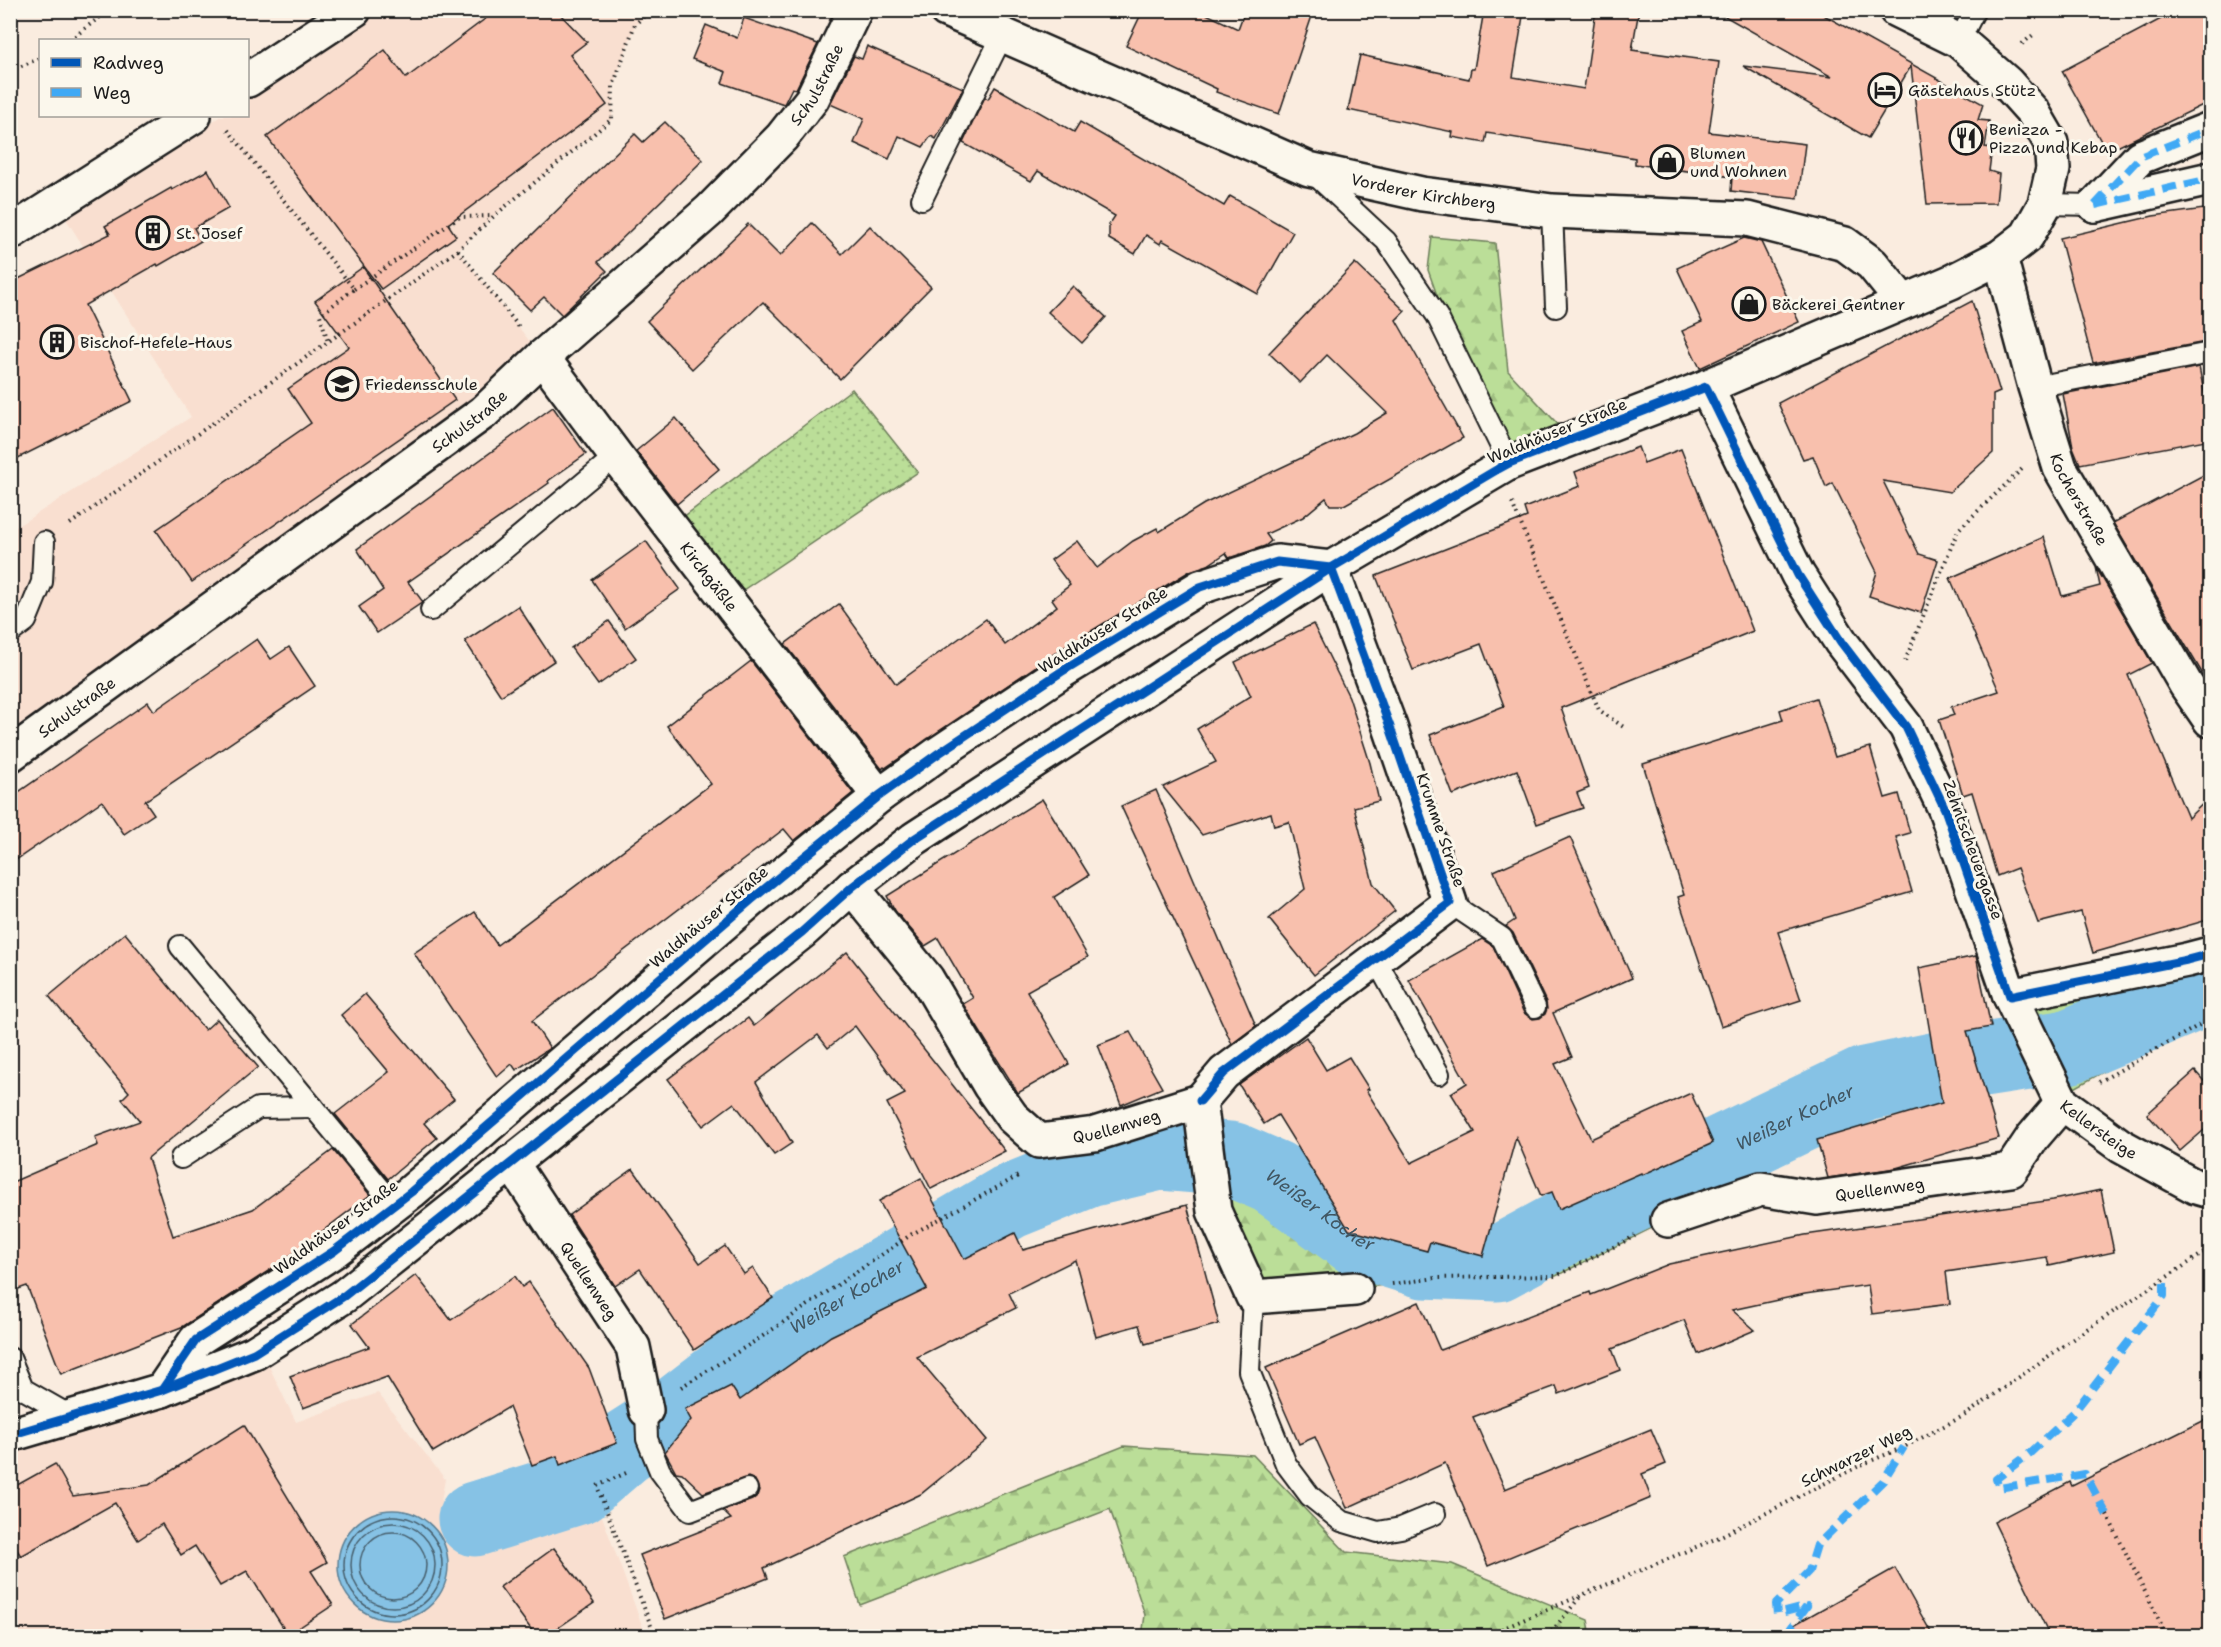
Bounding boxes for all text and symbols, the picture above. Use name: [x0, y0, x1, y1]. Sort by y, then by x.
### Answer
legend: [39, 39, 249, 117]
street label: Schulstraße: [785, 40, 848, 130]
text: Radweg: [93, 51, 164, 75]
hotel icon: Gästehaus Stütz: [1867, 72, 1903, 108]
place label: Gästehaus Stütz: [1908, 80, 2036, 101]
text: Weg: [93, 81, 131, 105]
place label: Benizza - Pizza und Kebap: [1989, 119, 2118, 158]
restaurant icon: Benizza - Pizza und Kebap: [1948, 120, 1984, 156]
place label: Blumen und Wohnen: [1690, 143, 1787, 182]
shop icon: Blumen und Wohnen: [1649, 144, 1685, 180]
street label: Vorderer Kirchberg: [1349, 168, 1497, 214]
building icon: St. Josef: [135, 215, 171, 251]
place label: St. Josef: [176, 223, 244, 244]
shop icon: Bäckerei Gentner: [1731, 286, 1767, 322]
place label: Bäckerei Gentner: [1772, 294, 1905, 315]
building icon: Bischof-Hefele-Haus: [39, 324, 75, 360]
place label: Bischof-Hefele-Haus: [80, 332, 233, 353]
school or university icon: Friedensschule: [324, 366, 360, 402]
place label: Friedensschule: [365, 374, 478, 395]
street label: Schulstraße: [427, 385, 512, 457]
street label: Waldhäuser Straße: [1484, 393, 1630, 469]
street label: Kocherstraße: [2046, 451, 2113, 549]
street label: Kirchgäßle: [676, 537, 743, 616]
street label: Waldhäuser Straße: [1034, 582, 1172, 678]
street label: Schulstraße: [33, 672, 119, 742]
street label: Krumme Straße: [1412, 770, 1470, 890]
street label: Zehntscheuergasse: [1938, 777, 2008, 923]
street label: Waldhäuser Straße: [645, 861, 773, 973]
water label: Weißer Kocher: [1732, 1079, 1859, 1156]
street label: Kellersteige: [2056, 1095, 2141, 1164]
street label: Quellenweg: [1071, 1104, 1163, 1147]
water label: Weißer Kocher: [1261, 1164, 1378, 1257]
street label: Quellenweg: [1834, 1172, 1926, 1206]
street label: Waldhäuser Straße: [270, 1175, 402, 1279]
street label: Quellenweg: [556, 1237, 623, 1324]
water label: Weißer Kocher: [785, 1254, 909, 1340]
street label: Schwarzer Weg: [1797, 1420, 1915, 1492]

